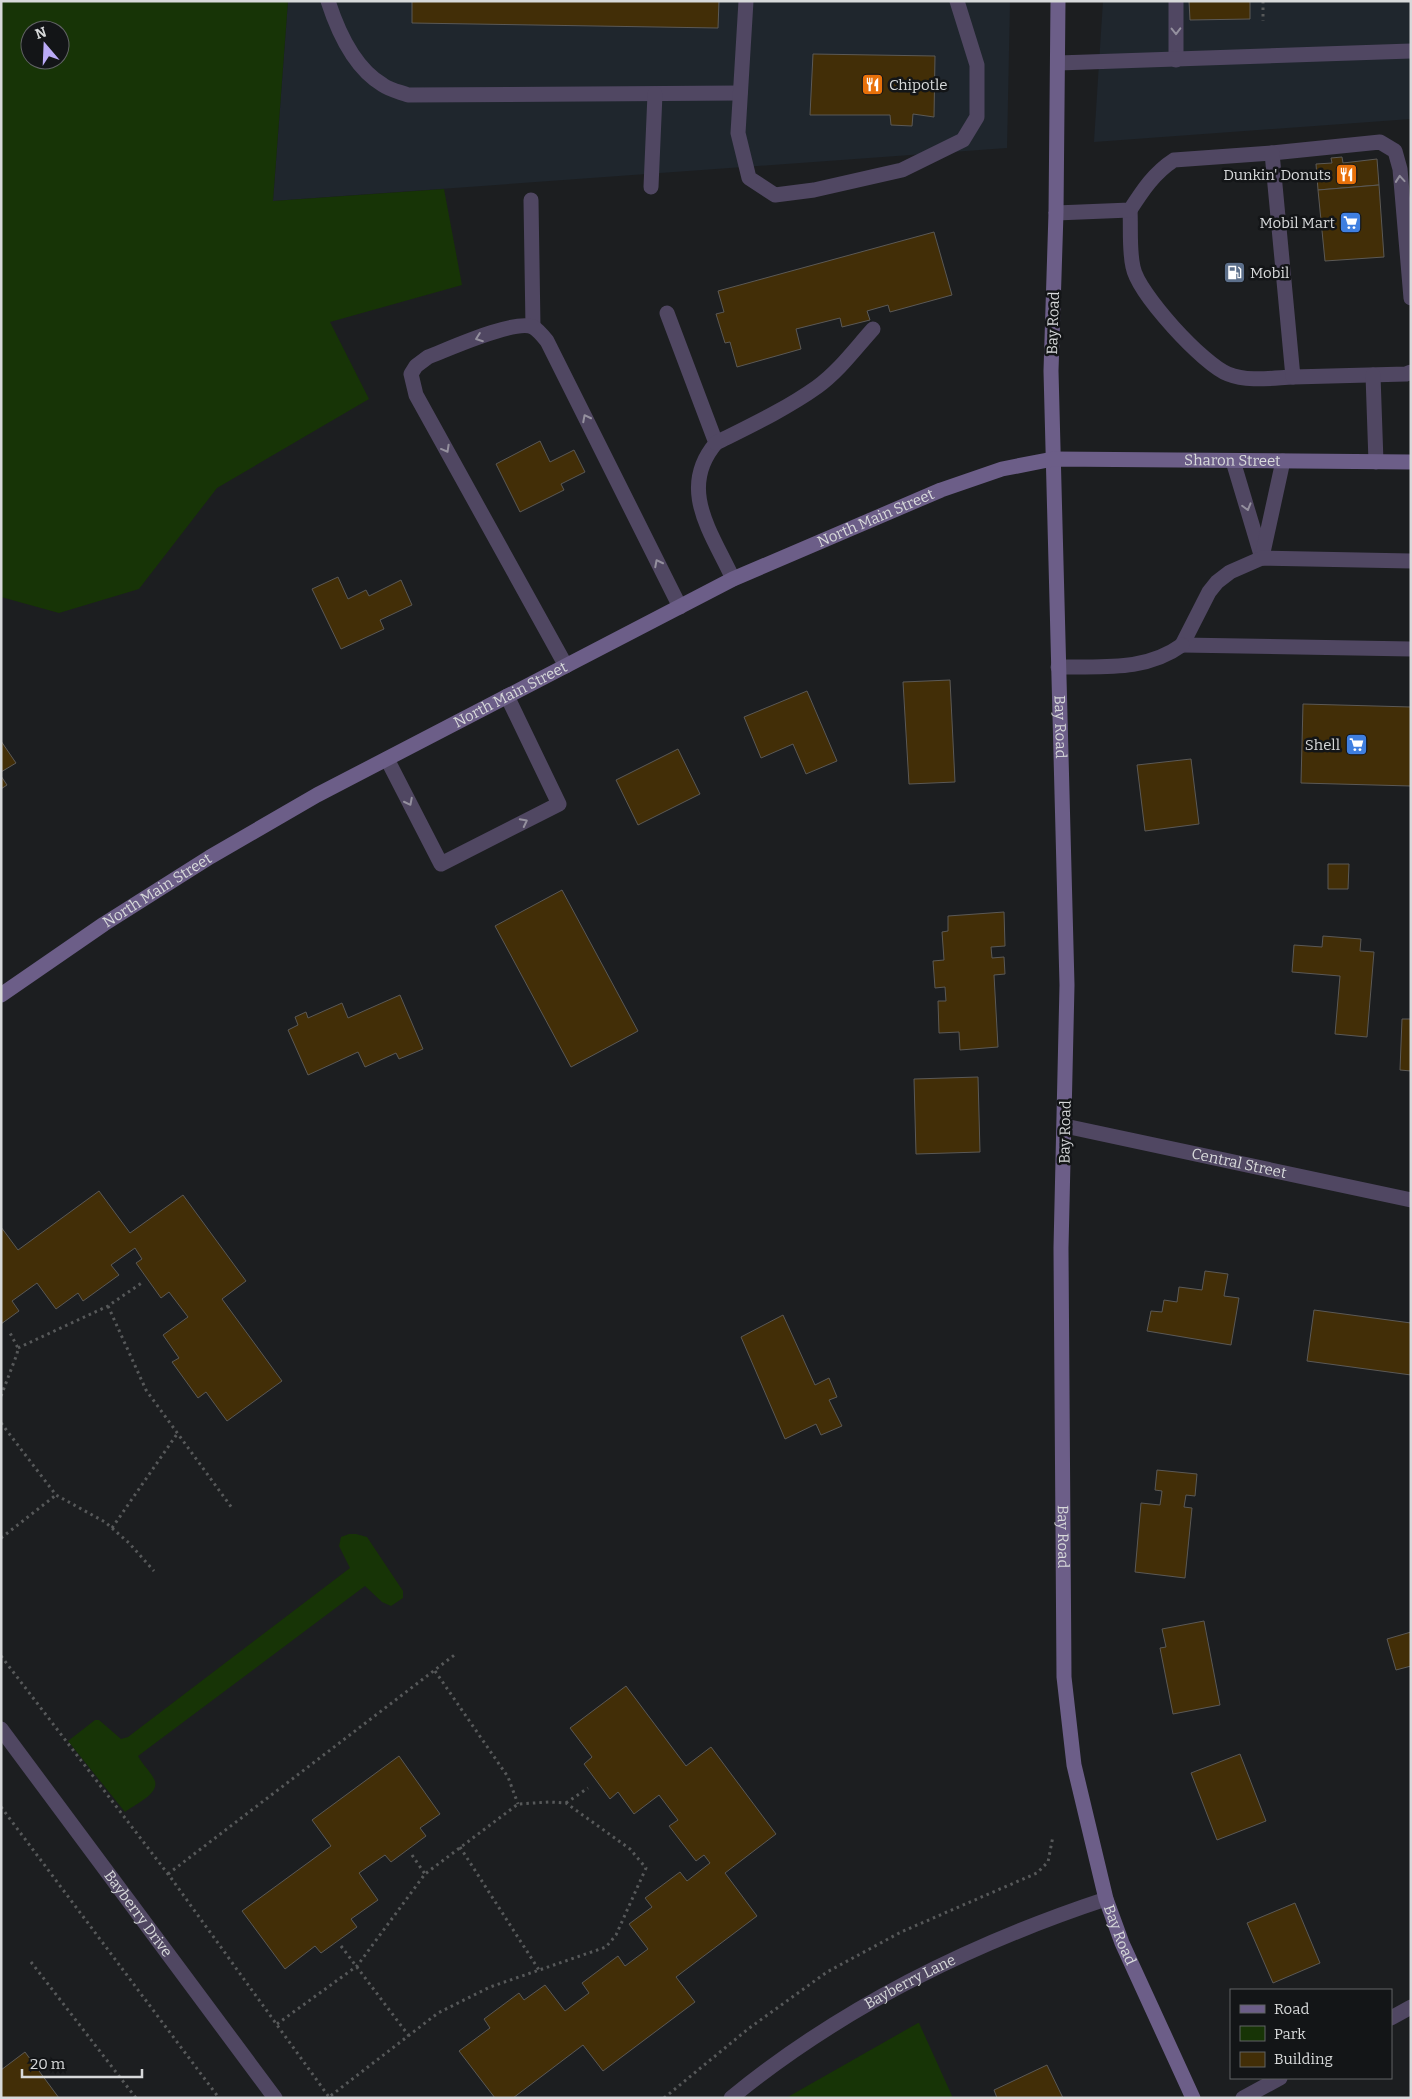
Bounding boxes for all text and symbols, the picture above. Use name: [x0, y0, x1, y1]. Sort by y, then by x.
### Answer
north arrow: [20, 20, 70, 70]
text: N: [33, 23, 49, 43]
one-way arrow: [1171, 27, 1181, 35]
restaurant icon: Chipotle: [861, 73, 885, 97]
place label: Chipotle: [889, 76, 947, 94]
restaurant icon: Dunkin' Donuts: [1335, 163, 1359, 187]
place label: Dunkin' Donuts: [1223, 166, 1331, 184]
one-way arrow: [1395, 175, 1406, 183]
supermarket icon: Mobil Mart: [1339, 211, 1363, 235]
place label: Mobil Mart: [1259, 214, 1336, 232]
fuel station icon: Mobil: [1222, 261, 1246, 285]
place label: Mobil: [1250, 264, 1289, 282]
street label: Bay Road: [1043, 291, 1063, 355]
one-way arrow: [475, 332, 483, 342]
one-way arrow: [581, 414, 592, 423]
one-way arrow: [440, 444, 450, 453]
street label: Sharon Street: [1184, 451, 1281, 470]
street label: North Main Street: [814, 485, 937, 551]
one-way arrow: [1241, 503, 1251, 511]
one-way arrow: [654, 559, 664, 568]
street label: North Main Street: [451, 657, 571, 731]
street label: Bay Road: [1050, 695, 1070, 759]
supermarket icon: Shell: [1344, 733, 1368, 757]
place label: Shell: [1305, 736, 1340, 754]
one-way arrow: [403, 797, 413, 806]
one-way arrow: [519, 818, 528, 828]
street label: North Main Street: [99, 849, 215, 931]
street label: Bay Road: [1055, 1100, 1075, 1164]
street label: Central Street: [1190, 1144, 1289, 1182]
street label: Bay Road: [1054, 1505, 1072, 1568]
street label: Bayberry Drive: [100, 1867, 176, 1960]
street label: Bay Road: [1100, 1902, 1140, 1968]
street label: Bayberry Lane: [861, 1951, 958, 2013]
legend: [1230, 1989, 1392, 2079]
text: Road: [1274, 2000, 1309, 2018]
text: Park: [1274, 2025, 1306, 2043]
scale bar: [22, 2046, 142, 2078]
text: Building: [1274, 2050, 1333, 2068]
text: 20 m: [30, 2055, 66, 2073]

